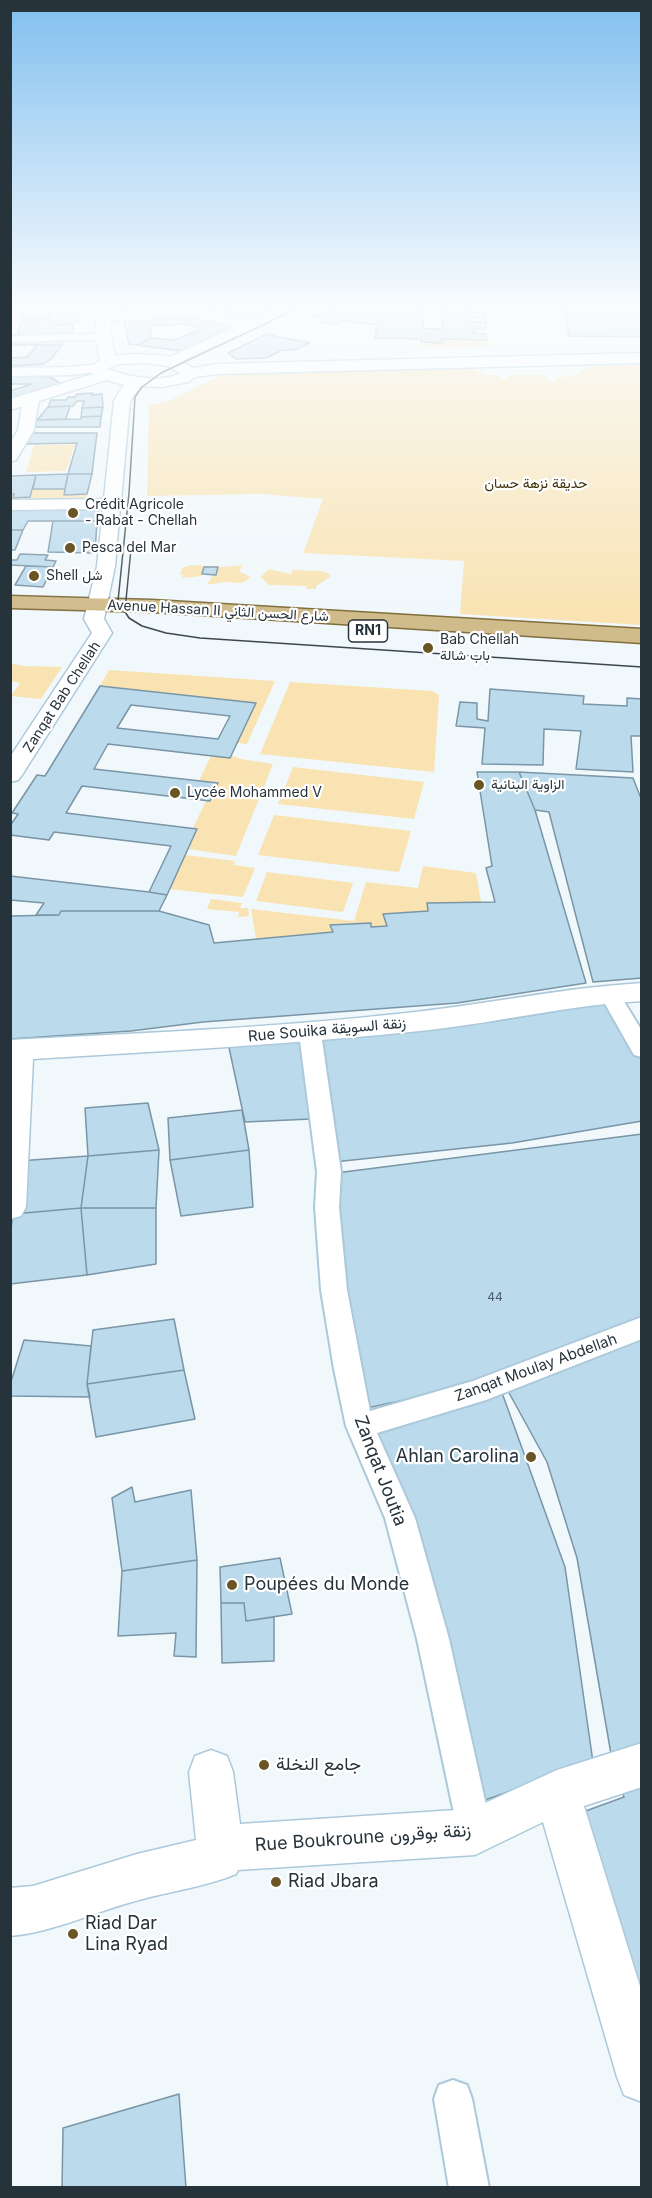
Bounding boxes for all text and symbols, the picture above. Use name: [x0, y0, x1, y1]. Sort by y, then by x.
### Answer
park label: حديقة نزهة حسان: [485, 476, 587, 492]
place label: Crédit Agricole - Rabat - Chellah: [85, 497, 197, 530]
marker: Crédit Agricole - Rabat - Chellah: [66, 506, 80, 520]
place label: Pesca del Mar: [82, 540, 176, 556]
marker: Pesca del Mar: [63, 541, 77, 555]
place label: Shell شل: [46, 568, 103, 584]
marker: Shell شل: [27, 569, 41, 583]
street label: Avenue Hassan II شارع الحسن الثاني: [107, 597, 329, 625]
road number: RN1: [348, 620, 388, 642]
place label: Bab Chellah باب شالة: [440, 632, 519, 664]
street label: Zanqat Bab Chellah: [20, 638, 104, 756]
marker: Bab Chellah باب شالة: [421, 641, 435, 655]
place label: الزاوية البنانية: [491, 777, 565, 793]
marker: الزاوية البنانية: [472, 778, 486, 792]
place label: Lycée Mohammed V: [187, 785, 322, 801]
marker: Lycée Mohammed V: [168, 786, 182, 800]
street label: Rue Souika زنقة السويقة: [247, 1014, 407, 1046]
house number: 44: [487, 1290, 503, 1304]
street label: Zanqat Moulay Abdellah: [452, 1330, 620, 1406]
street label: Zanqat Joutia: [349, 1413, 411, 1529]
place label: Ahlan Carolina: [396, 1446, 519, 1468]
marker: Ahlan Carolina: [524, 1450, 538, 1464]
place label: Poupées du Monde: [244, 1574, 409, 1596]
marker: Poupées du Monde: [225, 1578, 239, 1592]
place label: جامع النخلة: [276, 1754, 361, 1776]
marker: جامع النخلة: [257, 1758, 271, 1772]
street label: Rue Boukroune زنقة بوقرون: [254, 1820, 472, 1856]
place label: Riad Jbara: [288, 1871, 379, 1893]
marker: Riad Jbara: [269, 1875, 283, 1889]
place label: Riad Dar Lina Ryad: [85, 1913, 168, 1956]
marker: Riad Dar Lina Ryad: [66, 1927, 80, 1941]

